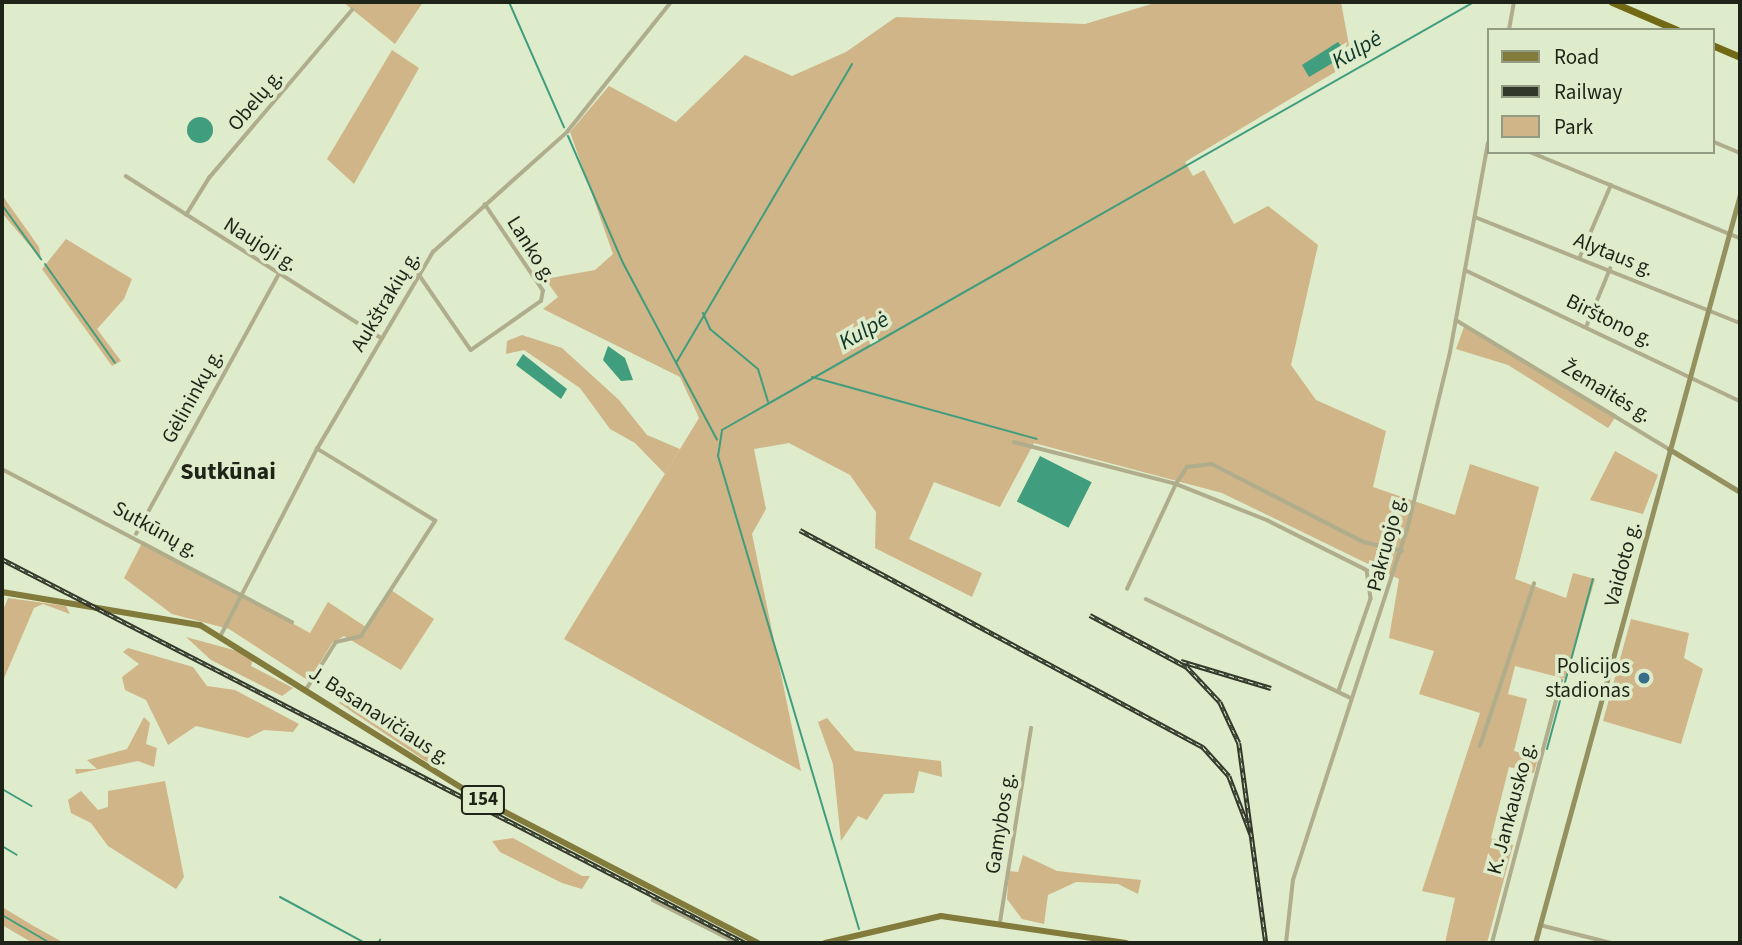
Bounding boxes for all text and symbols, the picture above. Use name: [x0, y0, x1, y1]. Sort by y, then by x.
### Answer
water label: Kulpė: [1327, 25, 1387, 75]
legend: [1486, 28, 1714, 154]
text: Road: [1554, 42, 1599, 72]
street label: Obelų g.: [222, 64, 288, 136]
text: Railway: [1554, 77, 1622, 107]
text: Park: [1554, 112, 1593, 142]
street label: Naujoji g.: [219, 211, 303, 277]
street label: Lanko g.: [502, 211, 562, 287]
street label: Alytaus g.: [1570, 227, 1658, 281]
street label: Aukštrakių g.: [345, 246, 425, 356]
street label: Birštono g.: [1562, 288, 1658, 352]
water label: Kulpė: [834, 306, 894, 356]
street label: Gėlininkų g.: [156, 345, 228, 447]
street label: Žemaitės g.: [1557, 354, 1657, 428]
district label: Sutkūnai: [180, 458, 276, 486]
street label: Pakruojo g.: [1361, 492, 1411, 594]
street label: Sutkūnų g.: [109, 495, 203, 563]
street label: Vaidoto g.: [1599, 519, 1645, 609]
place label: Policijos stadionas: [1545, 653, 1630, 703]
street label: J. Basanavičiaus g.: [304, 660, 456, 770]
marker: Policijos stadionas: [1636, 670, 1652, 686]
street label: K. Jankausko g.: [1481, 739, 1541, 877]
street label: Gamybos g.: [980, 770, 1020, 876]
road number: 154: [460, 785, 506, 816]

